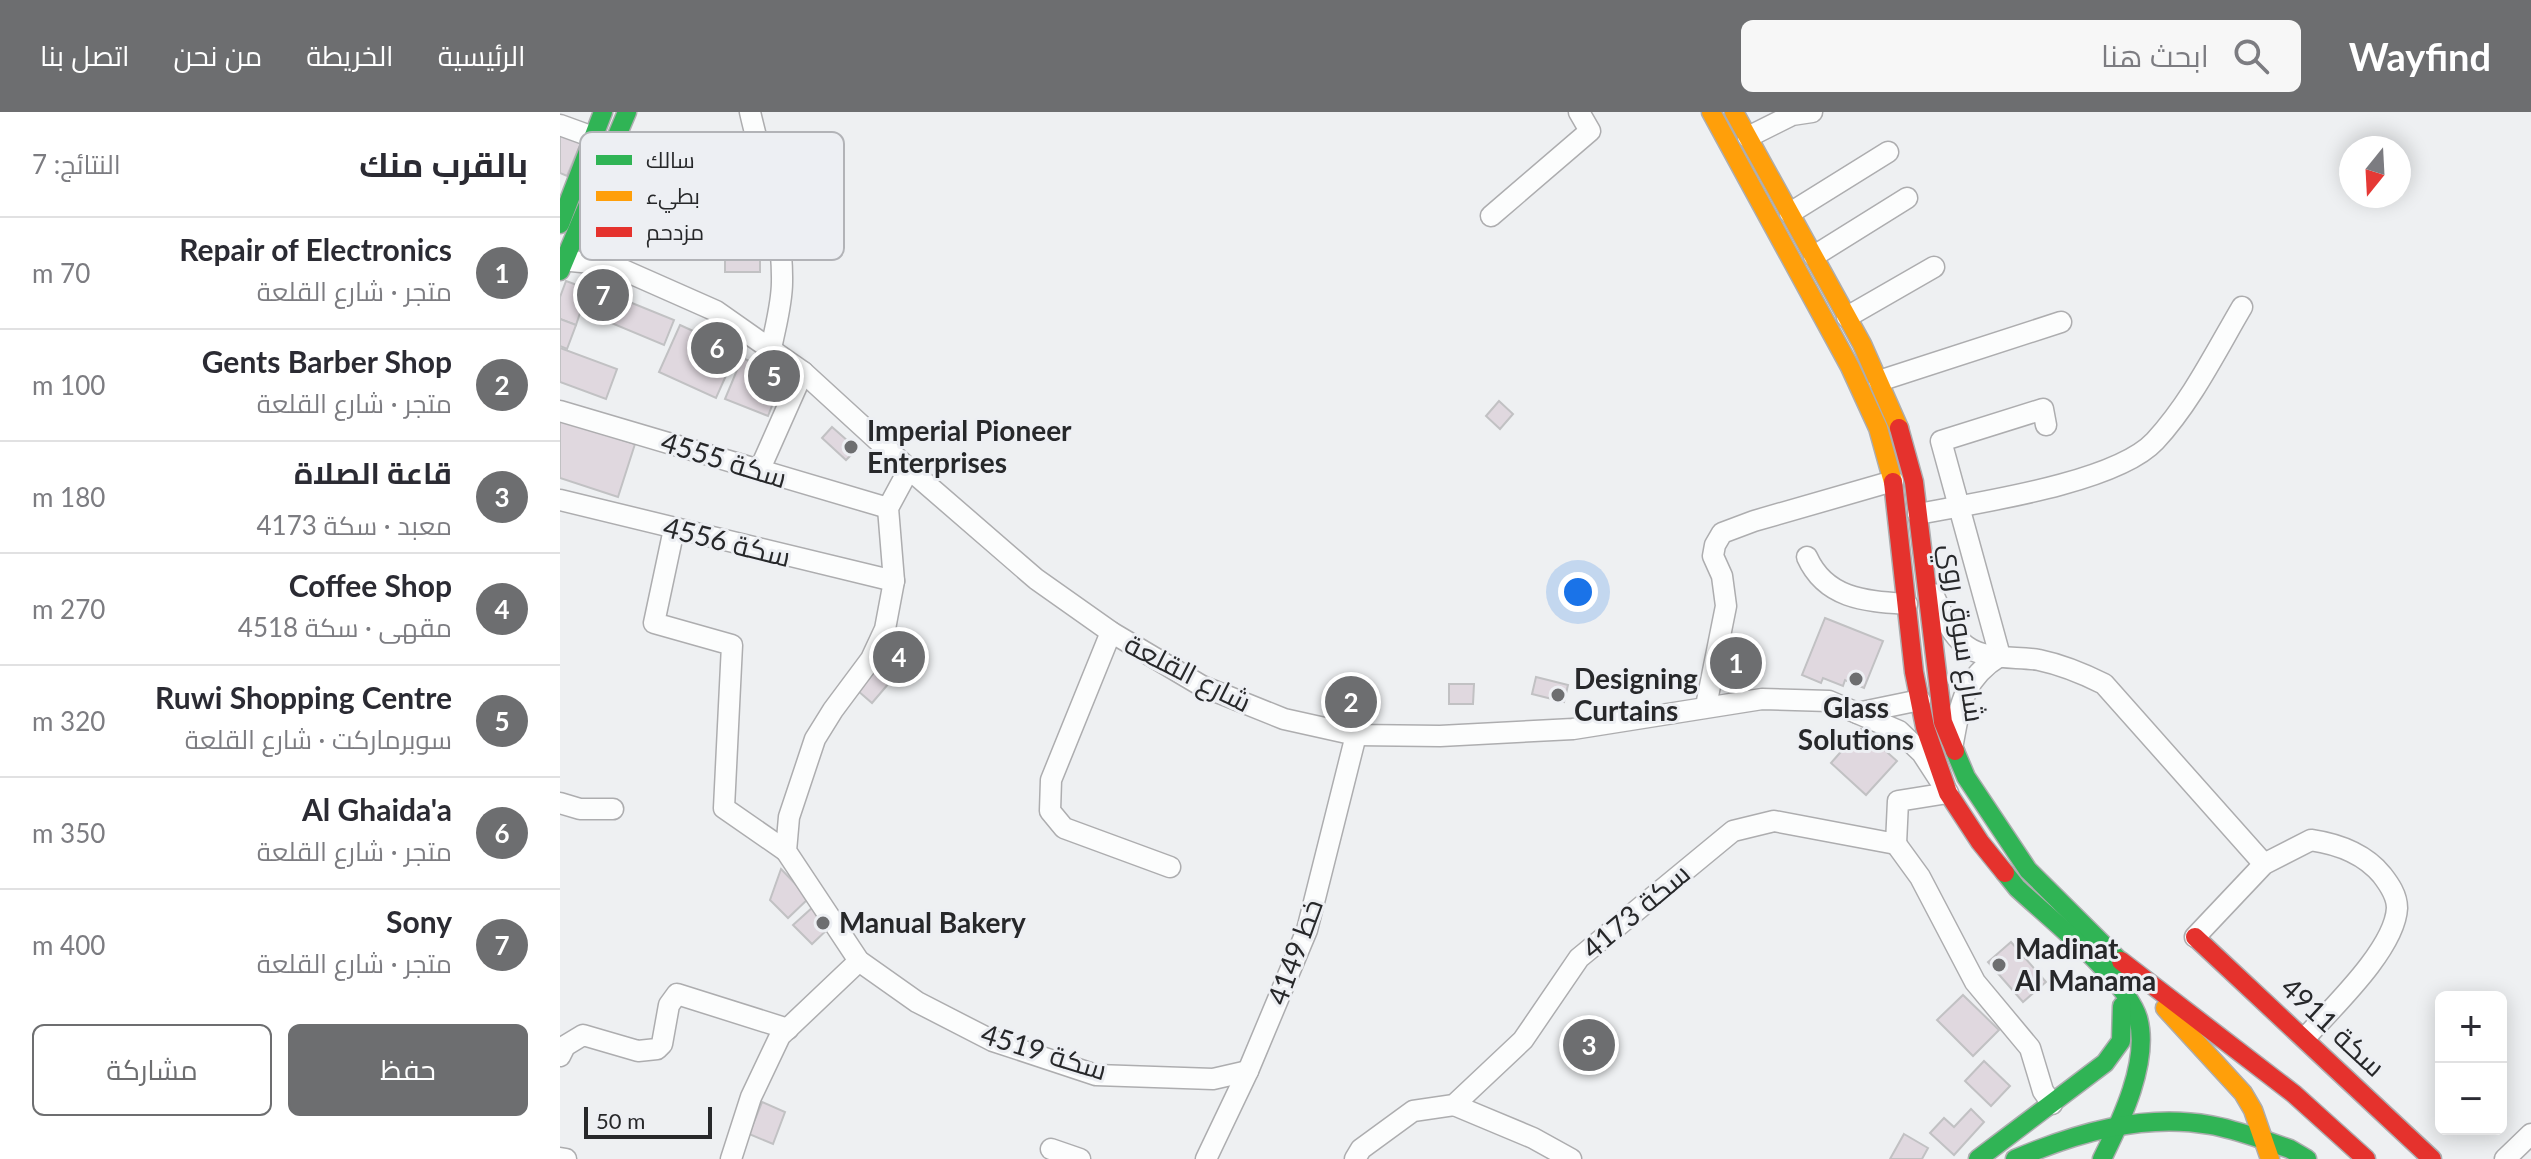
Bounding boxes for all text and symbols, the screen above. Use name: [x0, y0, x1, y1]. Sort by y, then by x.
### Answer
search box: [1741, 20, 2301, 92]
text: Wayfind: [2349, 33, 2491, 79]
icon: search: [2229, 34, 2273, 78]
text: ابحث هنا: [2101, 37, 2209, 73]
text: اتصل بنا: [40, 38, 130, 72]
text: من نحن: [174, 38, 262, 72]
text: الخريطة: [306, 38, 394, 72]
text: الرئيسية: [438, 38, 526, 72]
legend: [580, 132, 844, 260]
north arrow: [2339, 136, 2411, 208]
text: بالقرب منك: [359, 143, 528, 184]
text: سالك: [646, 146, 695, 173]
text: النتائج: 7: [32, 148, 121, 180]
text: بطيء: [646, 182, 700, 213]
text: مزدحم: [646, 218, 704, 248]
text: Repair of Electronics: [179, 231, 452, 267]
text: 70 m: [32, 257, 90, 289]
text: 1: [494, 257, 510, 289]
pin: 7: [577, 265, 629, 325]
text: متجر · شارع القلعة: [257, 275, 452, 307]
pin: 6: [691, 318, 743, 378]
text: Gents Barber Shop: [202, 343, 452, 379]
pin: 5: [748, 346, 800, 406]
text: 100 m: [32, 369, 105, 401]
text: 2: [494, 369, 510, 401]
text: متجر · شارع القلعة: [257, 387, 452, 419]
place label: Imperial Pioneer Enterprises: [867, 413, 1072, 479]
street label: سكة 4555: [657, 424, 791, 494]
marker: Imperial Pioneer Enterprises: [842, 438, 860, 456]
text: قاعة الصلاة: [294, 454, 452, 490]
text: 180 m: [32, 481, 105, 513]
text: 3: [494, 481, 510, 513]
text: معبد · سكة 4173: [257, 509, 452, 541]
street label: سكة 4556: [660, 509, 794, 573]
street label: شارع سوق روي: [1929, 541, 1993, 725]
text: Coffee Shop: [289, 567, 452, 603]
your location: [1558, 572, 1598, 612]
text: 270 m: [32, 593, 105, 625]
text: 4: [494, 593, 510, 625]
text: مقهى · سكة 4518: [238, 611, 452, 643]
street label: شارع القلعة: [1118, 626, 1257, 721]
pin: 4: [873, 627, 925, 687]
pin: 1: [1710, 633, 1762, 693]
place label: Designing Curtains: [1574, 661, 1698, 727]
marker: Glass Solutions: [1847, 670, 1865, 688]
pin: 2: [1325, 672, 1377, 732]
text: Ruwi Shopping Centre: [155, 679, 452, 715]
marker: Designing Curtains: [1549, 686, 1567, 704]
place label: Glass Solutions: [1798, 690, 1914, 756]
text: 320 m: [32, 705, 105, 737]
text: 5: [494, 705, 510, 737]
text: سوبرماركت · شارع القلعة: [185, 723, 452, 755]
text: Al Ghaida'a: [302, 791, 452, 827]
text: 350 m: [32, 817, 105, 849]
text: 6: [494, 817, 510, 849]
text: متجر · شارع القلعة: [257, 835, 452, 867]
street label: سكة 4173: [1575, 855, 1696, 965]
street label: 4149 خط: [1259, 894, 1329, 1009]
text: Sony: [386, 903, 452, 939]
place label: Manual Bakery: [839, 905, 1026, 939]
marker: Manual Bakery: [814, 914, 832, 932]
text: 400 m: [32, 929, 105, 961]
text: 7: [494, 929, 510, 961]
place label: Madinat Al Manama: [2014, 931, 2156, 997]
text: متجر · شارع القلعة: [257, 947, 452, 979]
marker: Madinat Al Manama: [1990, 956, 2008, 974]
street label: سكة 4911: [2275, 970, 2393, 1083]
map controls: [2435, 991, 2507, 1135]
button: +: [2435, 991, 2507, 1063]
pin: 3: [1563, 1015, 1615, 1075]
street label: سكة 4519: [977, 1016, 1111, 1086]
button: مشاركة: [32, 1024, 272, 1116]
button: حفظ: [288, 1024, 528, 1116]
button: −: [2435, 1063, 2507, 1135]
scale bar: [584, 1103, 712, 1139]
text: 50 m: [596, 1107, 645, 1134]

